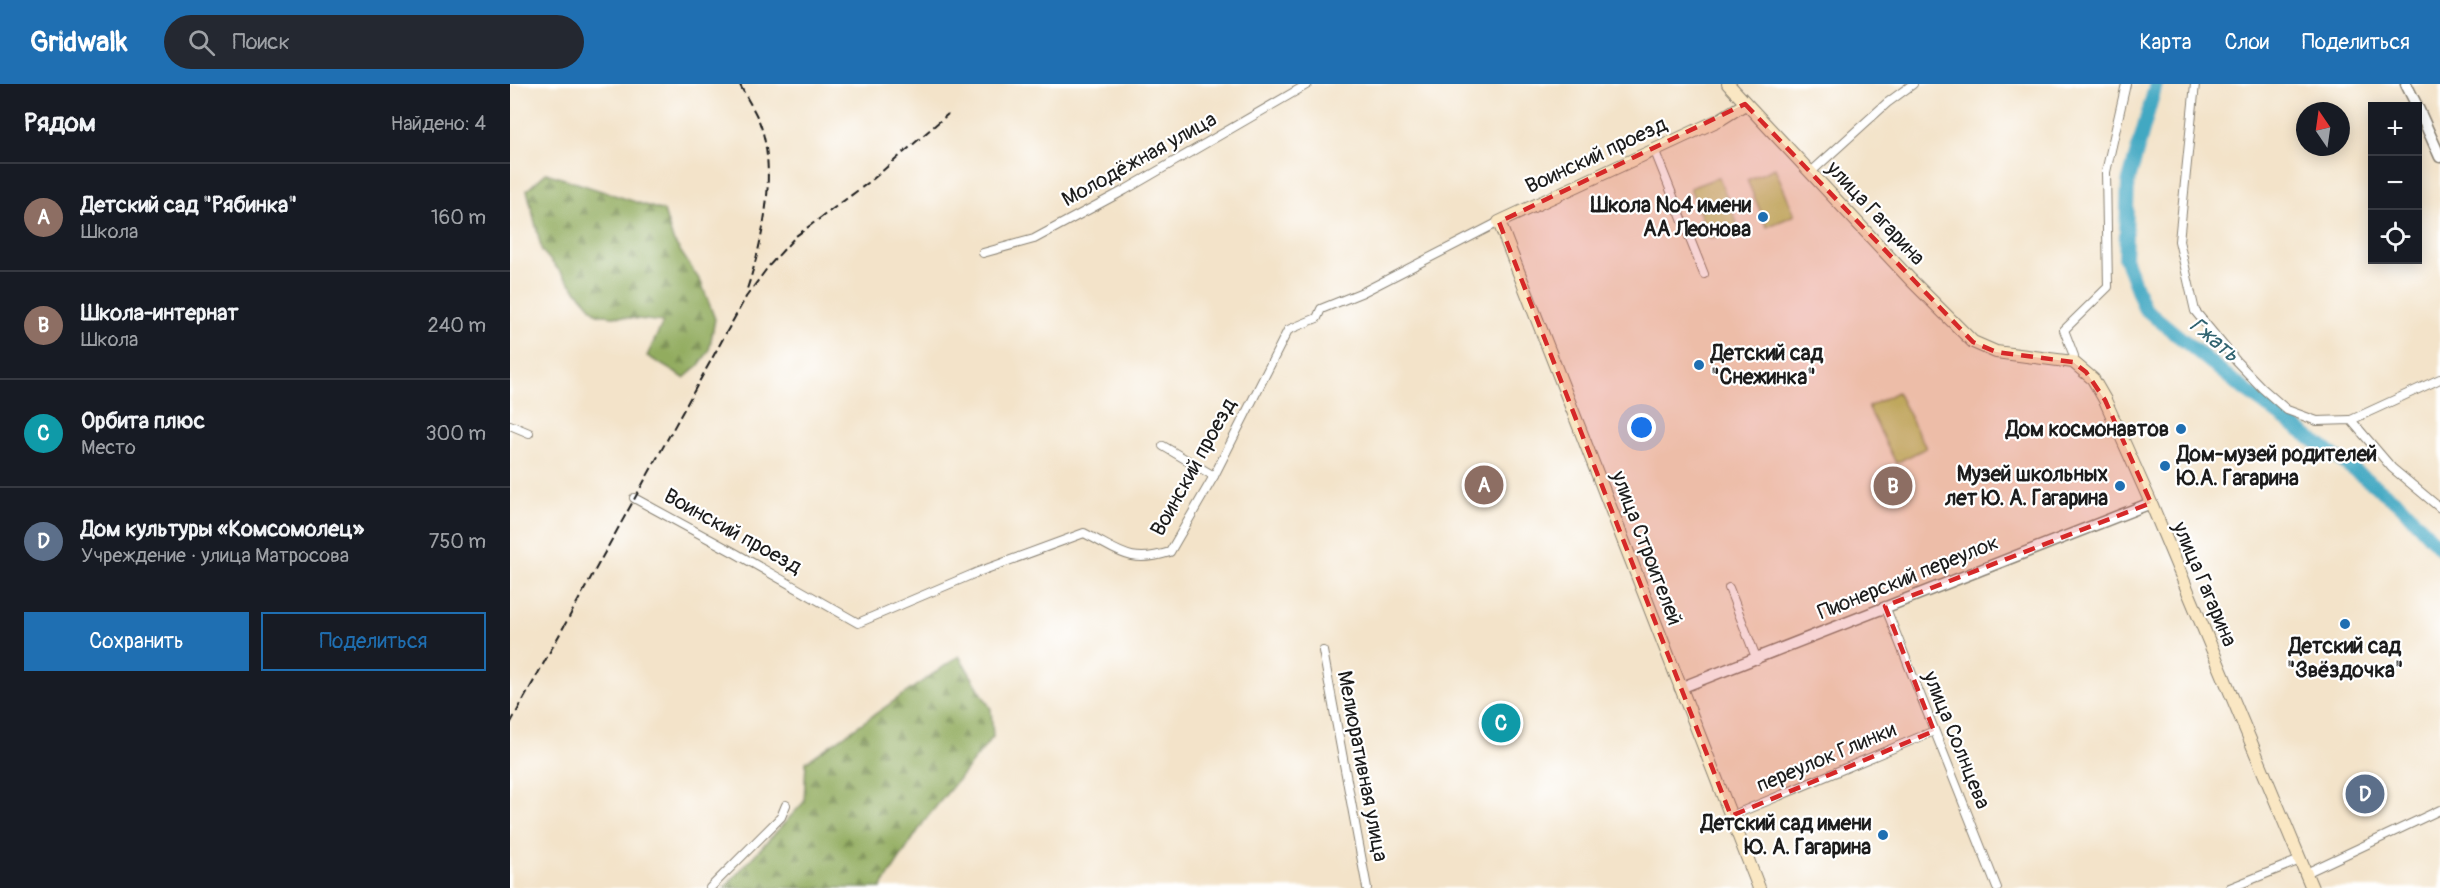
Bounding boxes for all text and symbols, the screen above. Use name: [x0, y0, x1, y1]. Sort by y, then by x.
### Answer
search box: [164, 15, 584, 69]
text: Gridwalk: [30, 25, 128, 60]
icon: search: [185, 26, 218, 59]
text: Поиск: [233, 28, 290, 56]
text: Карта: [2139, 29, 2191, 56]
text: Слои: [2224, 29, 2269, 56]
text: Поделиться: [2302, 29, 2410, 56]
north arrow: [2296, 102, 2350, 156]
map controls: [2368, 102, 2422, 264]
button: +: [2368, 102, 2422, 156]
street label: Молодёжная улица: [1057, 106, 1221, 213]
text: Рядом: [24, 107, 96, 139]
text: Найдено: 4: [391, 111, 486, 136]
street label: Воинский проезд: [1521, 111, 1672, 200]
street label: улица Гагарина: [1820, 155, 1931, 271]
button: −: [2368, 156, 2422, 210]
text: Детский сад "Рябинка": [81, 191, 297, 219]
place label: Школа №4 имени АА Леонова: [1590, 192, 1752, 243]
text: A: [37, 205, 50, 230]
text: 160 m: [431, 205, 486, 230]
marker: Школа №4 имени АА Леонова: [1756, 210, 1770, 224]
button: locate: [2368, 210, 2422, 264]
text: Школа: [81, 219, 138, 244]
text: Школа-интернат: [81, 299, 239, 327]
water label: Гжать: [2184, 311, 2246, 369]
text: B: [38, 313, 49, 338]
text: 240 m: [427, 313, 486, 338]
text: Школа: [81, 327, 138, 352]
place label: Детский сад "Снежинка": [1709, 340, 1823, 391]
marker: Детский сад "Снежинка": [1692, 358, 1706, 372]
street label: Воинский проезд: [1144, 393, 1243, 541]
text: Орбита плюс: [81, 407, 205, 435]
your location: [1627, 413, 1656, 442]
place label: Дом космонавтов: [2004, 416, 2169, 443]
text: C: [37, 421, 50, 446]
text: 300 m: [425, 421, 486, 446]
marker: Дом космонавтов: [2174, 422, 2188, 436]
text: Место: [81, 435, 136, 460]
place label: Дом-музей родителей Ю.А. Гагарина: [2175, 441, 2377, 492]
marker: Дом-музей родителей Ю.А. Гагарина: [2158, 459, 2172, 473]
place label: Музей школьных лет Ю. А. Гагарина: [1944, 461, 2108, 512]
pin: A: [1464, 462, 1504, 508]
pin: B: [1874, 464, 1912, 508]
street label: улица Строителей: [1604, 466, 1688, 629]
marker: Музей школьных лет Ю. А. Гагарина: [2113, 479, 2127, 493]
street label: Воинский проезд: [659, 482, 807, 581]
text: Дом культуры «Комсомолец»: [81, 515, 364, 543]
street label: улица Гагарина: [2166, 517, 2243, 651]
text: D: [37, 529, 50, 554]
text: 750 m: [429, 529, 486, 554]
street label: Пионерский переулок: [1814, 529, 2003, 626]
text: Учреждение · улица Матросова: [81, 543, 349, 568]
button: Сохранить: [24, 612, 249, 671]
button: Поделиться: [261, 612, 486, 671]
marker: Детский сад "Звёздочка": [2338, 617, 2352, 631]
place label: Детский сад "Звёздочка": [2287, 633, 2403, 684]
street label: улица Солнцева: [1916, 666, 1996, 813]
street label: Мелиоративная улица: [1331, 668, 1394, 864]
pin: C: [1482, 700, 1520, 746]
street label: переулок Глинки: [1752, 716, 1900, 799]
pin: D: [2346, 772, 2384, 816]
place label: Детский сад имени Ю. А. Гагарина: [1699, 810, 1872, 861]
marker: Детский сад имени Ю. А. Гагарина: [1876, 828, 1890, 842]

